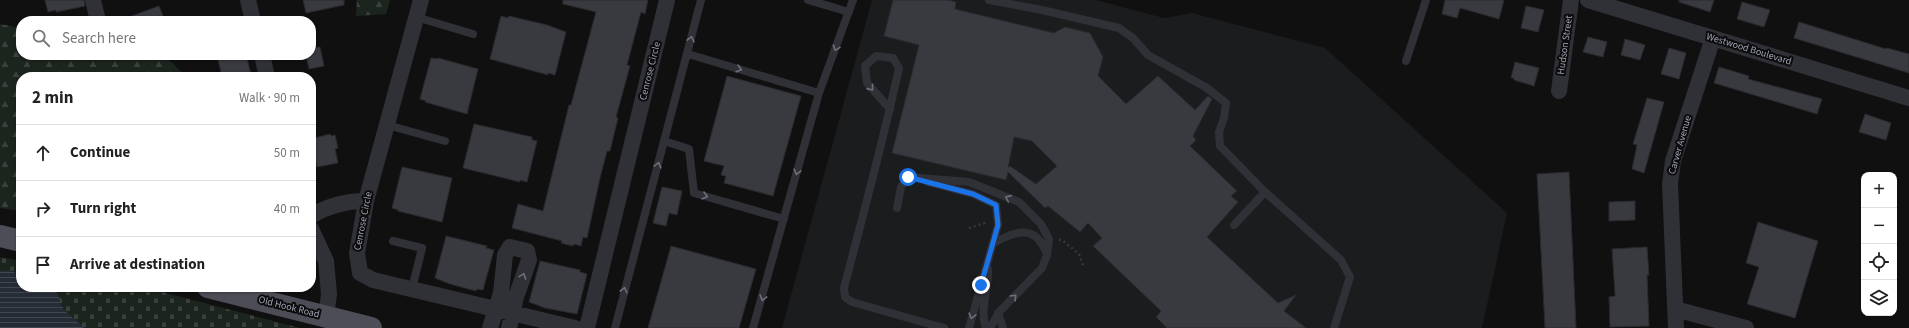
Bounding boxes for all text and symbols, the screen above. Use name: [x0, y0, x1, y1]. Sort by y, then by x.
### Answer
street label: Hudson Street: [1554, 14, 1576, 76]
search box: [16, 16, 316, 60]
icon: search: [30, 27, 52, 49]
text: Search here: [62, 28, 136, 49]
street label: Westwood Boulevard: [1705, 29, 1793, 69]
one-way arrow: [687, 36, 695, 42]
street label: Cenrose Circle: [636, 40, 664, 102]
one-way arrow: [832, 45, 840, 52]
one-way arrow: [735, 64, 742, 73]
one-way arrow: [867, 83, 874, 90]
text: 2 min: [32, 86, 73, 110]
text: Walk · 90 m: [239, 89, 300, 107]
street label: Carver Avenue: [1665, 114, 1695, 176]
icon: ahead: [32, 142, 54, 164]
text: Continue: [70, 142, 130, 163]
text: 50 m: [274, 144, 300, 162]
one-way arrow: [653, 161, 662, 168]
route start: [899, 168, 917, 186]
one-way arrow: [793, 169, 802, 176]
map controls: [1861, 172, 1897, 316]
button: +: [1861, 172, 1897, 208]
street label: Cenrose Circle: [350, 190, 376, 252]
one-way arrow: [702, 191, 709, 200]
one-way arrow: [1005, 194, 1012, 202]
icon: right: [32, 198, 54, 220]
text: Turn right: [70, 198, 136, 219]
text: 40 m: [274, 200, 300, 218]
button: −: [1861, 208, 1897, 244]
button: locate: [1861, 244, 1897, 280]
icon: arrive: [32, 254, 54, 276]
text: Arrive at destination: [70, 254, 205, 275]
one-way arrow: [519, 272, 527, 279]
route end: [972, 276, 990, 294]
button: layers: [1861, 280, 1897, 316]
one-way arrow: [620, 287, 628, 293]
street label: Old Hook Road: [257, 293, 321, 321]
one-way arrow: [759, 294, 768, 301]
one-way arrow: [1009, 294, 1016, 302]
one-way arrow: [968, 312, 977, 319]

